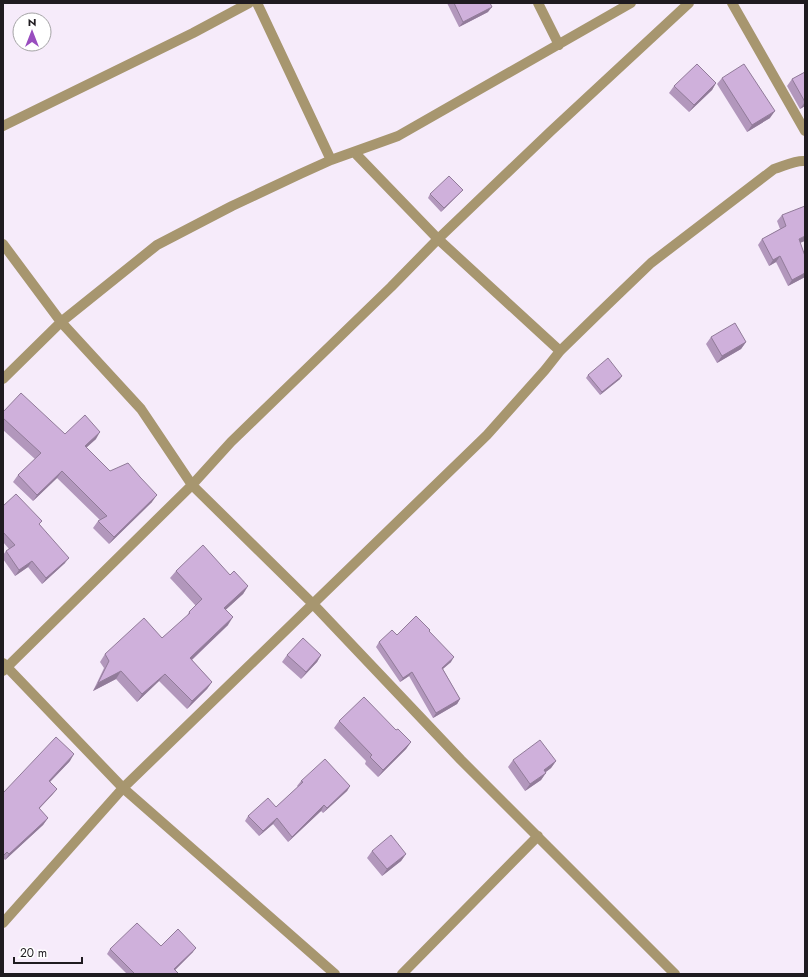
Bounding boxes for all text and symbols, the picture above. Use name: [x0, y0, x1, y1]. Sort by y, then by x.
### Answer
north arrow: [12, 12, 52, 52]
text: N: [28, 14, 36, 30]
scale bar: [14, 939, 82, 965]
text: 20 m: [20, 944, 47, 962]

